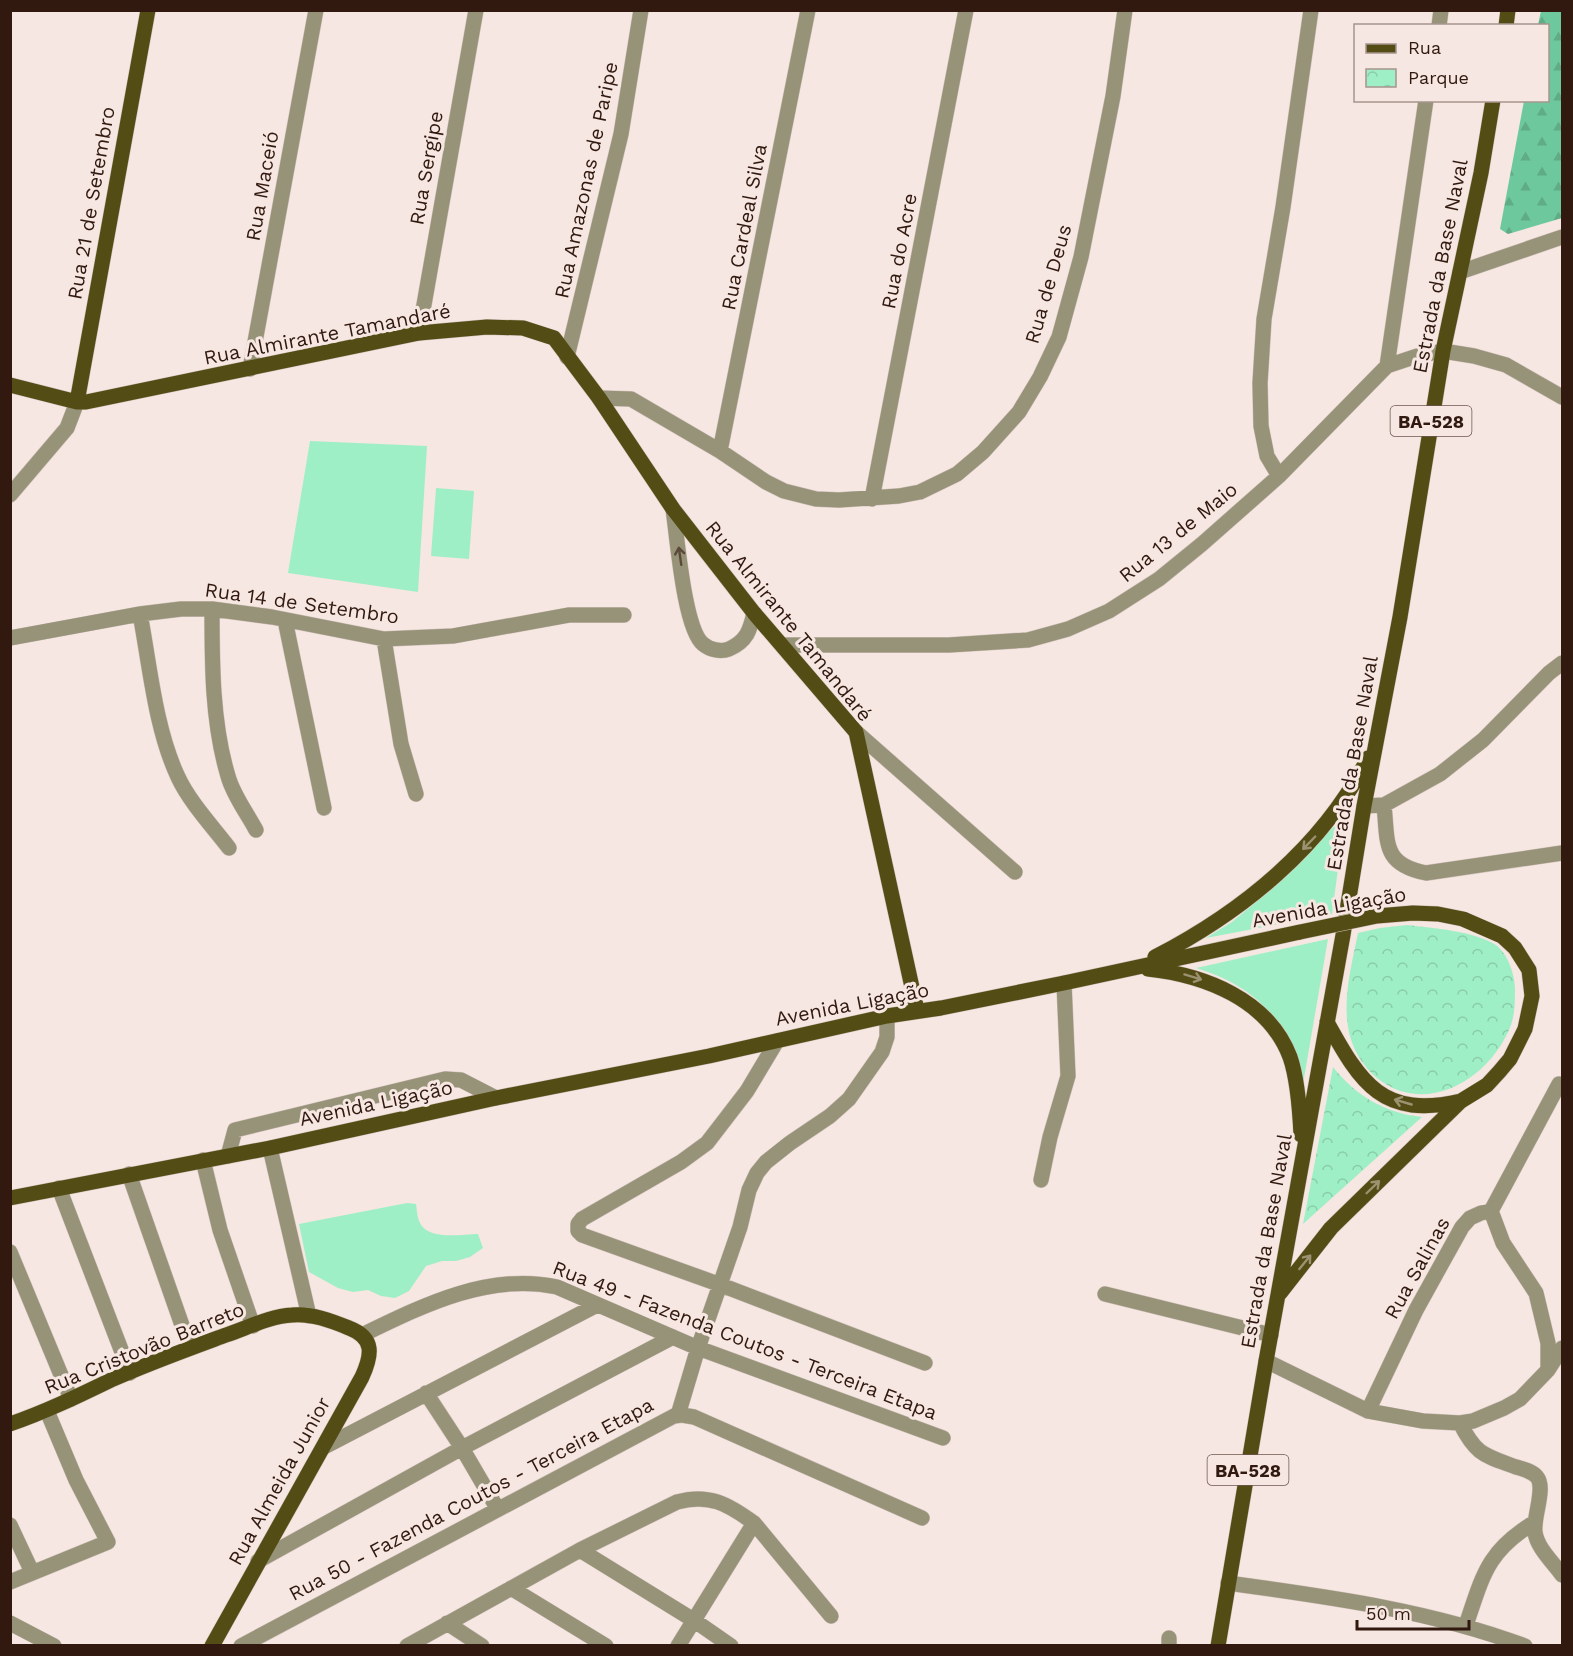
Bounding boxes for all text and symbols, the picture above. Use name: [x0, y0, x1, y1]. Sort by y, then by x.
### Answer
legend: [1354, 24, 1549, 102]
text: Rua: [1408, 37, 1441, 58]
street label: Rua Amazonas de Paripe: [549, 59, 623, 301]
text: Parque: [1408, 67, 1469, 88]
street label: Rua 21 de Setembro: [62, 105, 120, 301]
street label: Rua Sergipe: [404, 109, 448, 227]
street label: Rua Maceió: [241, 129, 283, 243]
street label: Rua Cardeal Silva: [716, 142, 772, 312]
street label: Estrada da Base Naval: [1407, 157, 1473, 375]
street label: Rua do Acre: [876, 191, 922, 311]
street label: Rua de Deus: [1020, 222, 1076, 346]
street label: Rua Almirante Tamandaré: [202, 298, 452, 370]
road number: BA-528: [1390, 406, 1472, 436]
street label: Rua 13 de Maio: [1114, 477, 1242, 587]
street label: Rua Almirante Tamandaré: [701, 516, 877, 726]
one-way arrow: [674, 547, 685, 567]
street label: Rua 14 de Setembro: [203, 577, 401, 629]
street label: Estrada da Base Naval: [1321, 654, 1383, 872]
one-way arrow: [1301, 836, 1316, 851]
street label: Avenida Ligação: [1250, 882, 1408, 932]
one-way arrow: [1183, 972, 1202, 983]
street label: Avenida Ligação: [773, 977, 931, 1031]
street label: Avenida Ligação: [297, 1075, 455, 1131]
one-way arrow: [1394, 1096, 1413, 1108]
street label: Estrada da Base Naval: [1235, 1132, 1297, 1350]
one-way arrow: [1366, 1180, 1381, 1194]
street label: Rua Salinas: [1379, 1213, 1455, 1323]
street label: Rua 49 - Fazenda Coutos - Terceira Etapa: [549, 1255, 941, 1425]
one-way arrow: [1298, 1255, 1312, 1270]
street label: Rua Cristovão Barreto: [41, 1297, 247, 1399]
street label: Rua 50 - Fazenda Coutos - Terceira Etapa: [285, 1392, 657, 1606]
street label: Rua Almeida Junior: [223, 1393, 335, 1569]
road number: BA-528: [1208, 1455, 1288, 1485]
scale bar: [1357, 1593, 1470, 1631]
text: 50 m: [1366, 1603, 1411, 1624]

